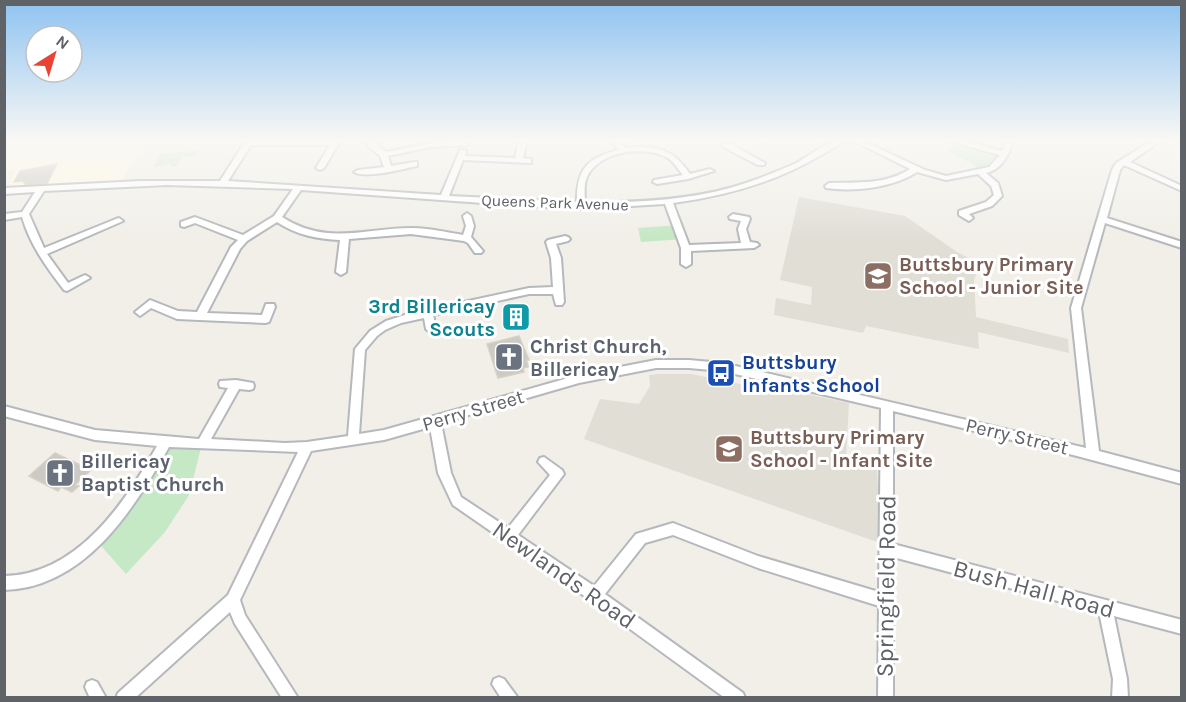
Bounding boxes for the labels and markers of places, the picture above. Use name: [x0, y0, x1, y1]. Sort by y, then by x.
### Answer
place label: Buttsbury Primary School - Junior Site: [899, 253, 1084, 299]
school or university icon: Buttsbury Primary School - Junior Site: [862, 260, 894, 292]
place label: 3rd Billericay Scouts: [368, 295, 495, 341]
building icon: 3rd Billericay Scouts: [500, 301, 532, 333]
place label: Christ Church, Billericay: [530, 335, 667, 381]
church icon: Christ Church, Billericay: [493, 341, 525, 373]
place label: Buttsbury Infants School: [742, 351, 880, 397]
bus stop icon: Buttsbury Infants School: [705, 357, 737, 389]
place label: Buttsbury Primary School - Infant Site: [750, 426, 933, 472]
school or university icon: Buttsbury Primary School - Infant Site: [713, 433, 745, 465]
place label: Billericay Baptist Church: [81, 450, 224, 496]
church icon: Billericay Baptist Church: [44, 457, 76, 489]

